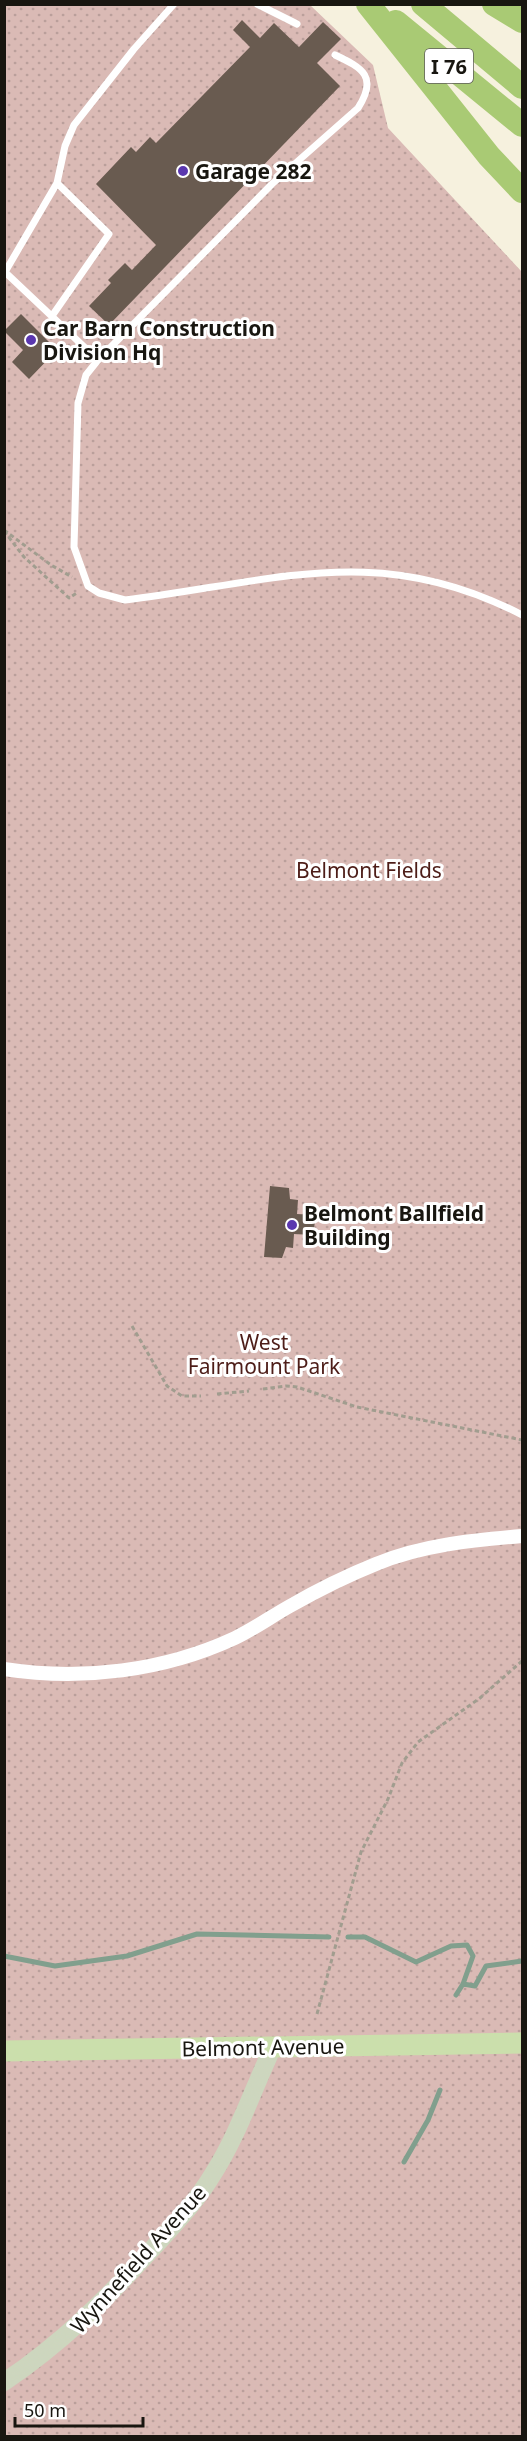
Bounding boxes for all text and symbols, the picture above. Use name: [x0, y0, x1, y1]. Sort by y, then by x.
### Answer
road number: I 76: [425, 49, 473, 83]
place label: Garage 282: [195, 157, 312, 185]
marker: Garage 282: [176, 164, 190, 178]
place label: Car Barn Construction Division Hq: [43, 314, 275, 366]
marker: Car Barn Construction Division Hq: [24, 333, 38, 347]
park label: Belmont Fields: [296, 856, 442, 884]
place label: Belmont Ballfield Building: [304, 1199, 484, 1251]
marker: Belmont Ballfield Building: [285, 1218, 299, 1232]
park label: West Fairmount Park: [188, 1328, 341, 1380]
street label: Belmont Avenue: [181, 2032, 345, 2062]
street label: Wynnefield Avenue: [64, 2179, 212, 2339]
scale bar: [15, 2390, 142, 2428]
text: 50 m: [24, 2398, 66, 2422]

